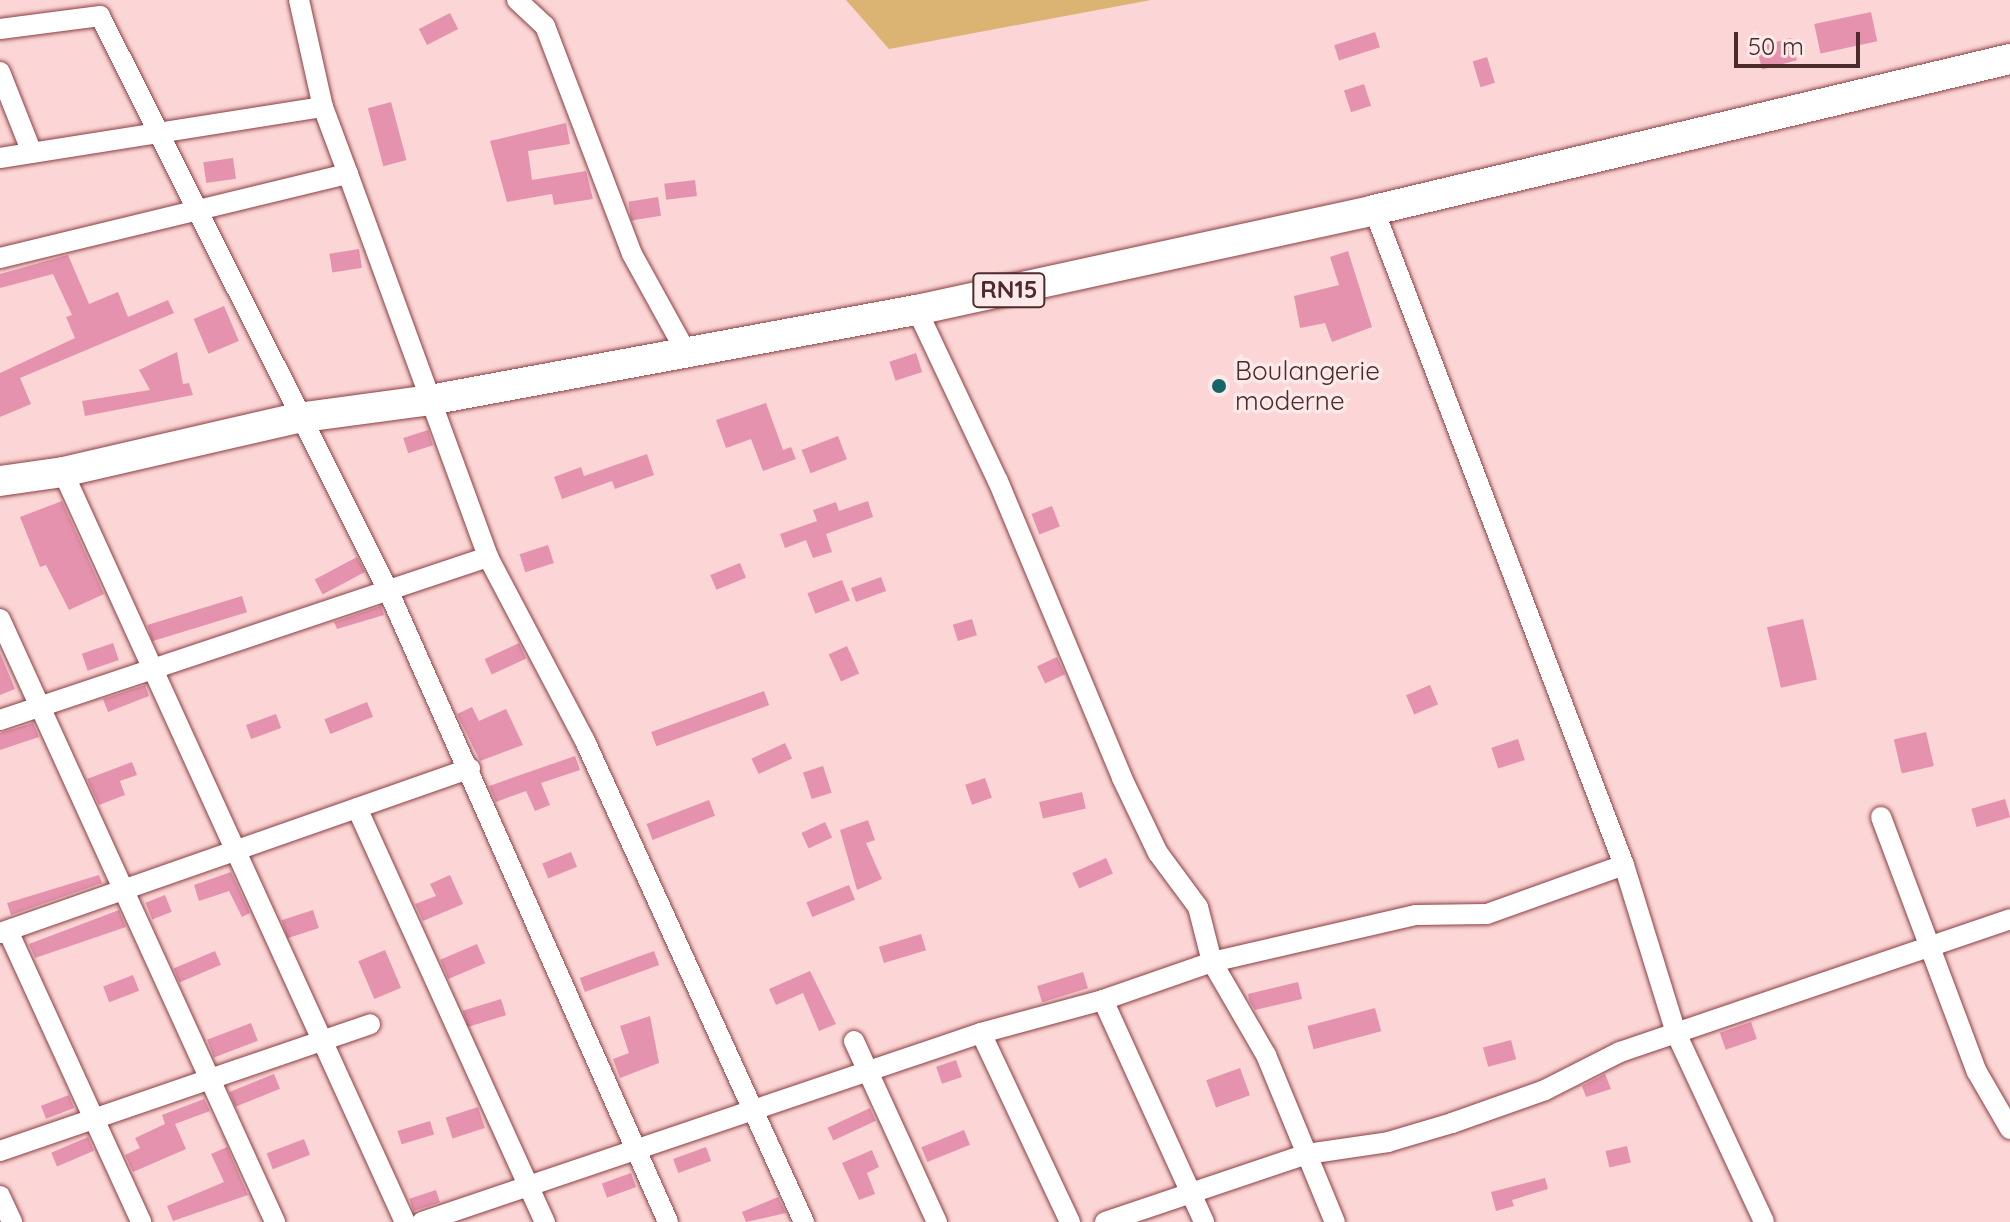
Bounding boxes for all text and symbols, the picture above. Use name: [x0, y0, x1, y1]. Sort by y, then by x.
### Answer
scale bar: [1738, 16, 1864, 66]
text: 50 m: [1748, 31, 1804, 61]
road number: RN15: [971, 270, 1047, 310]
place label: Boulangerie moderne: [1235, 355, 1380, 416]
marker: Boulangerie moderne: [1210, 377, 1228, 395]

